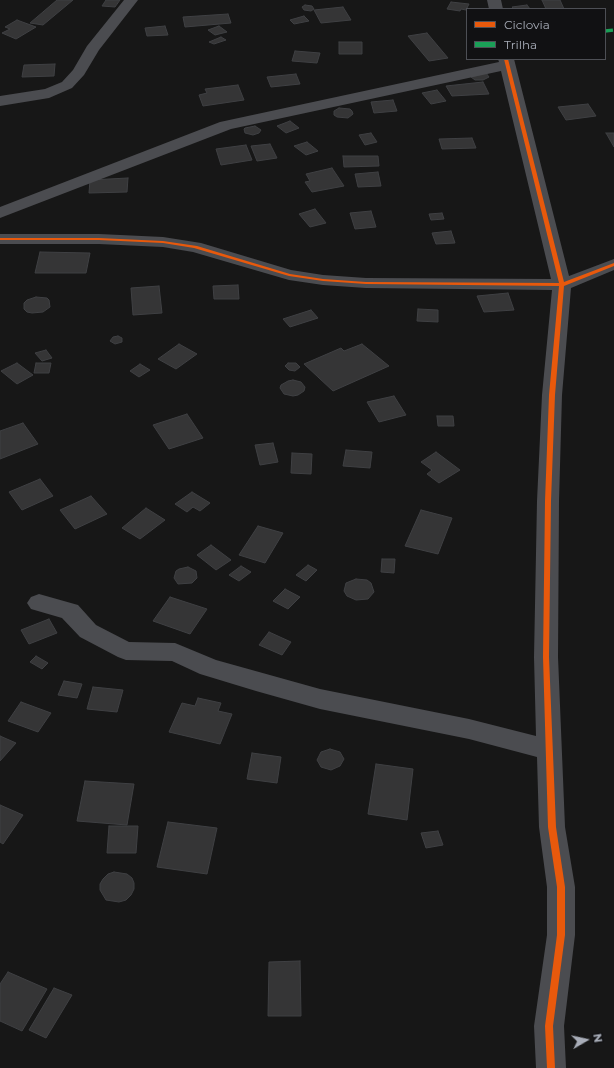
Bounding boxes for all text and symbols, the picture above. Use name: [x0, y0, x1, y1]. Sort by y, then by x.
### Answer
legend: [466, 8, 606, 60]
text: Ciclovia: [504, 17, 550, 32]
text: Trilha: [504, 37, 537, 52]
north arrow: [566, 1020, 606, 1060]
text: N: [590, 1033, 605, 1044]

